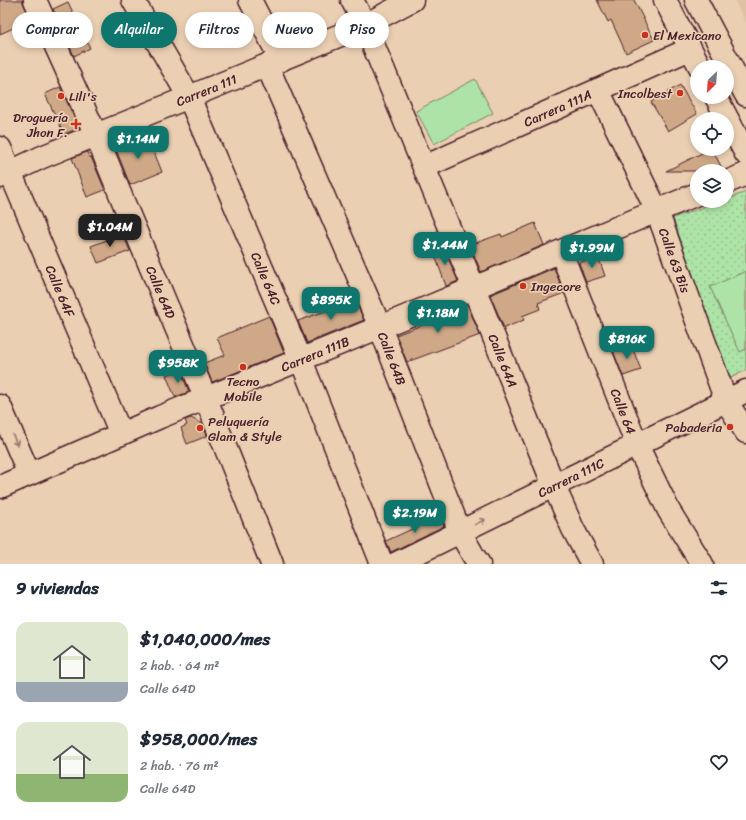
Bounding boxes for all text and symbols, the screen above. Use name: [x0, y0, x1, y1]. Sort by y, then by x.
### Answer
chip: Comprar: [12, 12, 93, 48]
chip: Alquilar: [101, 12, 177, 48]
chip: Filtros: [185, 12, 254, 48]
chip: Nuevo: [262, 12, 327, 48]
chip: Piso: [335, 12, 389, 48]
place label: El Mexicano: [653, 24, 722, 47]
marker: El Mexicano: [640, 30, 650, 40]
north arrow: [690, 60, 734, 104]
map controls: [690, 60, 734, 208]
street label: Carrera 111: [172, 67, 241, 113]
place label: Incolbest: [617, 82, 673, 105]
street label: Carrera 111A: [520, 83, 595, 133]
place label: Lili's: [69, 85, 97, 108]
marker: Incolbest: [675, 88, 685, 98]
marker: Lili's: [56, 91, 66, 101]
place label: Droguería Jhon F.: [13, 106, 68, 144]
button: locate: [690, 112, 734, 156]
marker: Droguería Jhon F.: [71, 119, 81, 129]
pin: $1.14M: [105, 126, 171, 160]
text: $1.14M: [117, 127, 159, 150]
button: layers: [690, 164, 734, 208]
pin: $1.04M: [77, 214, 143, 248]
text: $1.04M: [87, 215, 133, 238]
street label: Calle 63 Bis: [652, 225, 697, 297]
pin: $1.44M: [412, 232, 478, 266]
text: $1.44M: [422, 233, 468, 256]
pin: $1.99M: [559, 235, 625, 269]
text: $1.99M: [570, 236, 614, 259]
street label: Calle 64C: [244, 248, 287, 309]
street label: Calle 64F: [39, 261, 82, 321]
street label: Calle 64D: [139, 262, 182, 322]
place label: Ingecore: [530, 275, 581, 298]
marker: Ingecore: [518, 281, 528, 291]
pin: $895K: [303, 287, 359, 321]
text: $895K: [311, 288, 351, 311]
pin: $1.18M: [405, 300, 471, 334]
text: $1.18M: [417, 301, 459, 324]
pin: $816K: [599, 326, 655, 360]
text: $816K: [608, 327, 646, 350]
street label: Calle 64B: [371, 328, 413, 389]
street label: Carrera 111B: [277, 330, 353, 378]
street label: Calle 64A: [482, 330, 524, 391]
pin: $958K: [150, 350, 206, 384]
text: $958K: [158, 351, 198, 374]
marker: Tecno Mobile: [238, 362, 248, 372]
place label: Tecno Mobile: [224, 370, 262, 408]
street label: Calle 64: [604, 385, 643, 438]
place label: Peluquería Glam & Style: [208, 410, 282, 448]
place label: Pabaderia: [665, 416, 722, 439]
marker: Pabaderia: [725, 422, 735, 432]
marker: Peluquería Glam & Style: [195, 423, 205, 433]
one-way arrow: [11, 433, 19, 445]
street label: Carrera 111C: [534, 452, 608, 504]
pin: $2.19M: [382, 500, 448, 534]
text: $2.19M: [393, 501, 437, 524]
one-way arrow: [474, 518, 486, 525]
text: 9 viviendas: [16, 573, 99, 603]
icon: filters: [708, 577, 730, 599]
text: $1,040,000/mes: [140, 624, 270, 654]
icon: home: [48, 638, 96, 686]
icon: heart: [708, 651, 730, 673]
text: 2 hab. · 64 m²: [140, 654, 219, 677]
text: Calle 64D: [140, 677, 195, 700]
text: $958,000/mes: [140, 724, 257, 754]
icon: home: [48, 738, 96, 786]
icon: heart: [708, 751, 730, 773]
text: 2 hab. · 76 m²: [140, 754, 219, 777]
text: Calle 64D: [140, 777, 195, 800]

